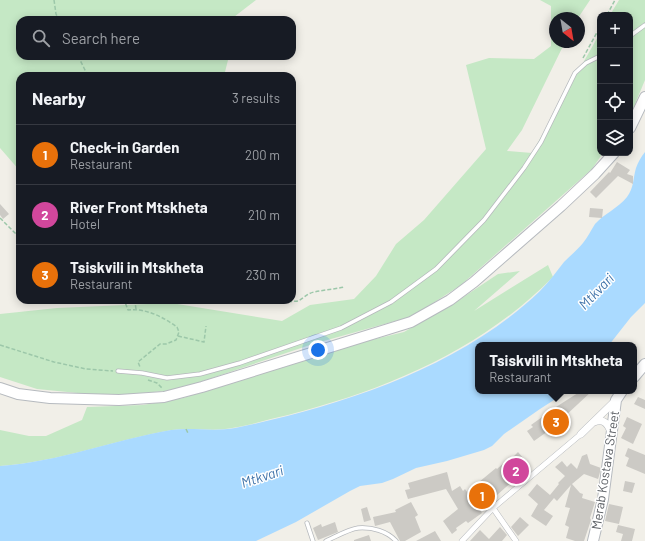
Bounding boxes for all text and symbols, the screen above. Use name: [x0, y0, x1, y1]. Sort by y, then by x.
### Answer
north arrow: [549, 12, 585, 48]
map controls: [597, 12, 633, 156]
button: +: [597, 12, 633, 48]
search box: [16, 16, 296, 60]
icon: search: [30, 27, 52, 49]
text: Search here: [62, 29, 140, 47]
button: −: [597, 48, 633, 84]
button: locate: [597, 84, 633, 120]
text: Nearby: [32, 88, 86, 108]
text: 3 results: [232, 90, 280, 106]
button: layers: [597, 120, 633, 156]
text: Check-in Garden: [70, 138, 180, 156]
text: 1: [43, 147, 47, 163]
text: 200 m: [245, 147, 280, 163]
text: Restaurant: [70, 156, 132, 172]
text: River Front Mtskheta: [70, 198, 208, 216]
text: 2: [41, 207, 49, 223]
text: 210 m: [248, 207, 280, 223]
text: Hotel: [70, 216, 100, 232]
text: Tsiskvili in Mtskheta: [70, 258, 204, 276]
text: 3: [41, 267, 49, 283]
text: 230 m: [246, 267, 280, 283]
water label: Mtkvari: [575, 269, 618, 313]
text: Restaurant: [70, 276, 132, 292]
your location: [308, 340, 328, 360]
popup: [475, 342, 637, 394]
text: Tsiskvili in Mtskheta: [489, 351, 623, 369]
text: Restaurant: [489, 369, 552, 385]
pin: 3: [543, 407, 569, 437]
street label: Merab Kostava Street: [588, 409, 622, 531]
pin: 2: [503, 456, 529, 486]
water label: Mtkvari: [239, 461, 286, 491]
pin: 1: [469, 481, 495, 511]

